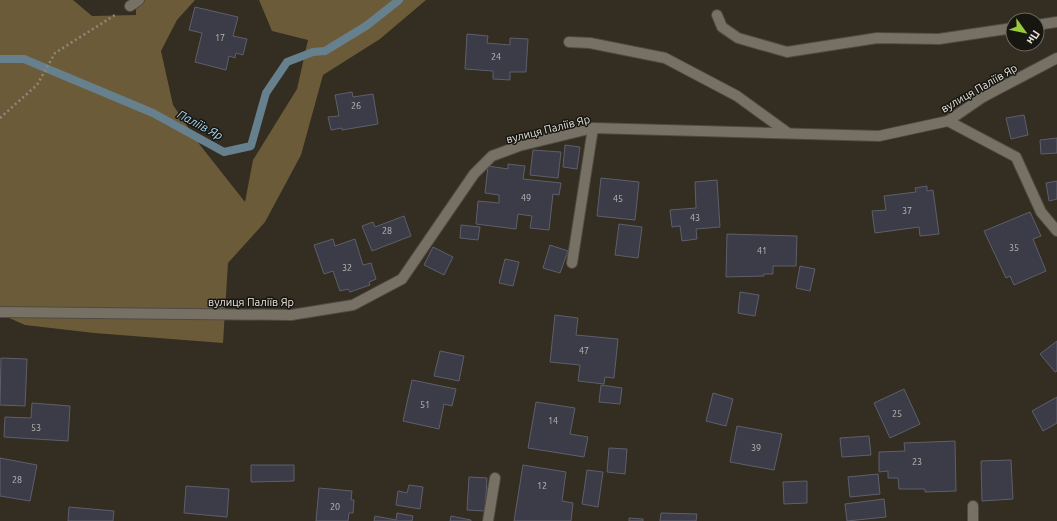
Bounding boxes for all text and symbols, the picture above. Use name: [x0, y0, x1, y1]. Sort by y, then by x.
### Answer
north arrow: [1005, 12, 1045, 52]
text: Пн: [1024, 28, 1042, 47]
house number: 17: [215, 33, 225, 43]
house number: 24: [491, 52, 501, 62]
street label: вулиця Паліїв Яр: [939, 61, 1019, 115]
house number: 26: [351, 101, 361, 111]
water label: Паліїв Яр: [175, 107, 225, 142]
street label: вулиця Паліїв Яр: [505, 113, 591, 145]
house number: 49: [521, 193, 531, 203]
house number: 45: [613, 194, 623, 204]
house number: 37: [902, 206, 912, 216]
house number: 43: [690, 213, 700, 223]
house number: 28: [382, 226, 392, 236]
house number: 35: [1009, 243, 1019, 253]
house number: 41: [757, 246, 767, 256]
house number: 32: [342, 263, 352, 273]
street label: вулиця Паліїв Яр: [208, 296, 294, 308]
house number: 47: [579, 346, 589, 356]
house number: 51: [420, 400, 430, 410]
house number: 25: [892, 409, 902, 419]
house number: 14: [548, 416, 558, 426]
house number: 53: [31, 423, 41, 433]
house number: 39: [751, 443, 761, 453]
house number: 23: [912, 457, 922, 467]
house number: 28: [12, 475, 22, 485]
house number: 12: [537, 481, 547, 491]
house number: 20: [330, 502, 340, 512]

